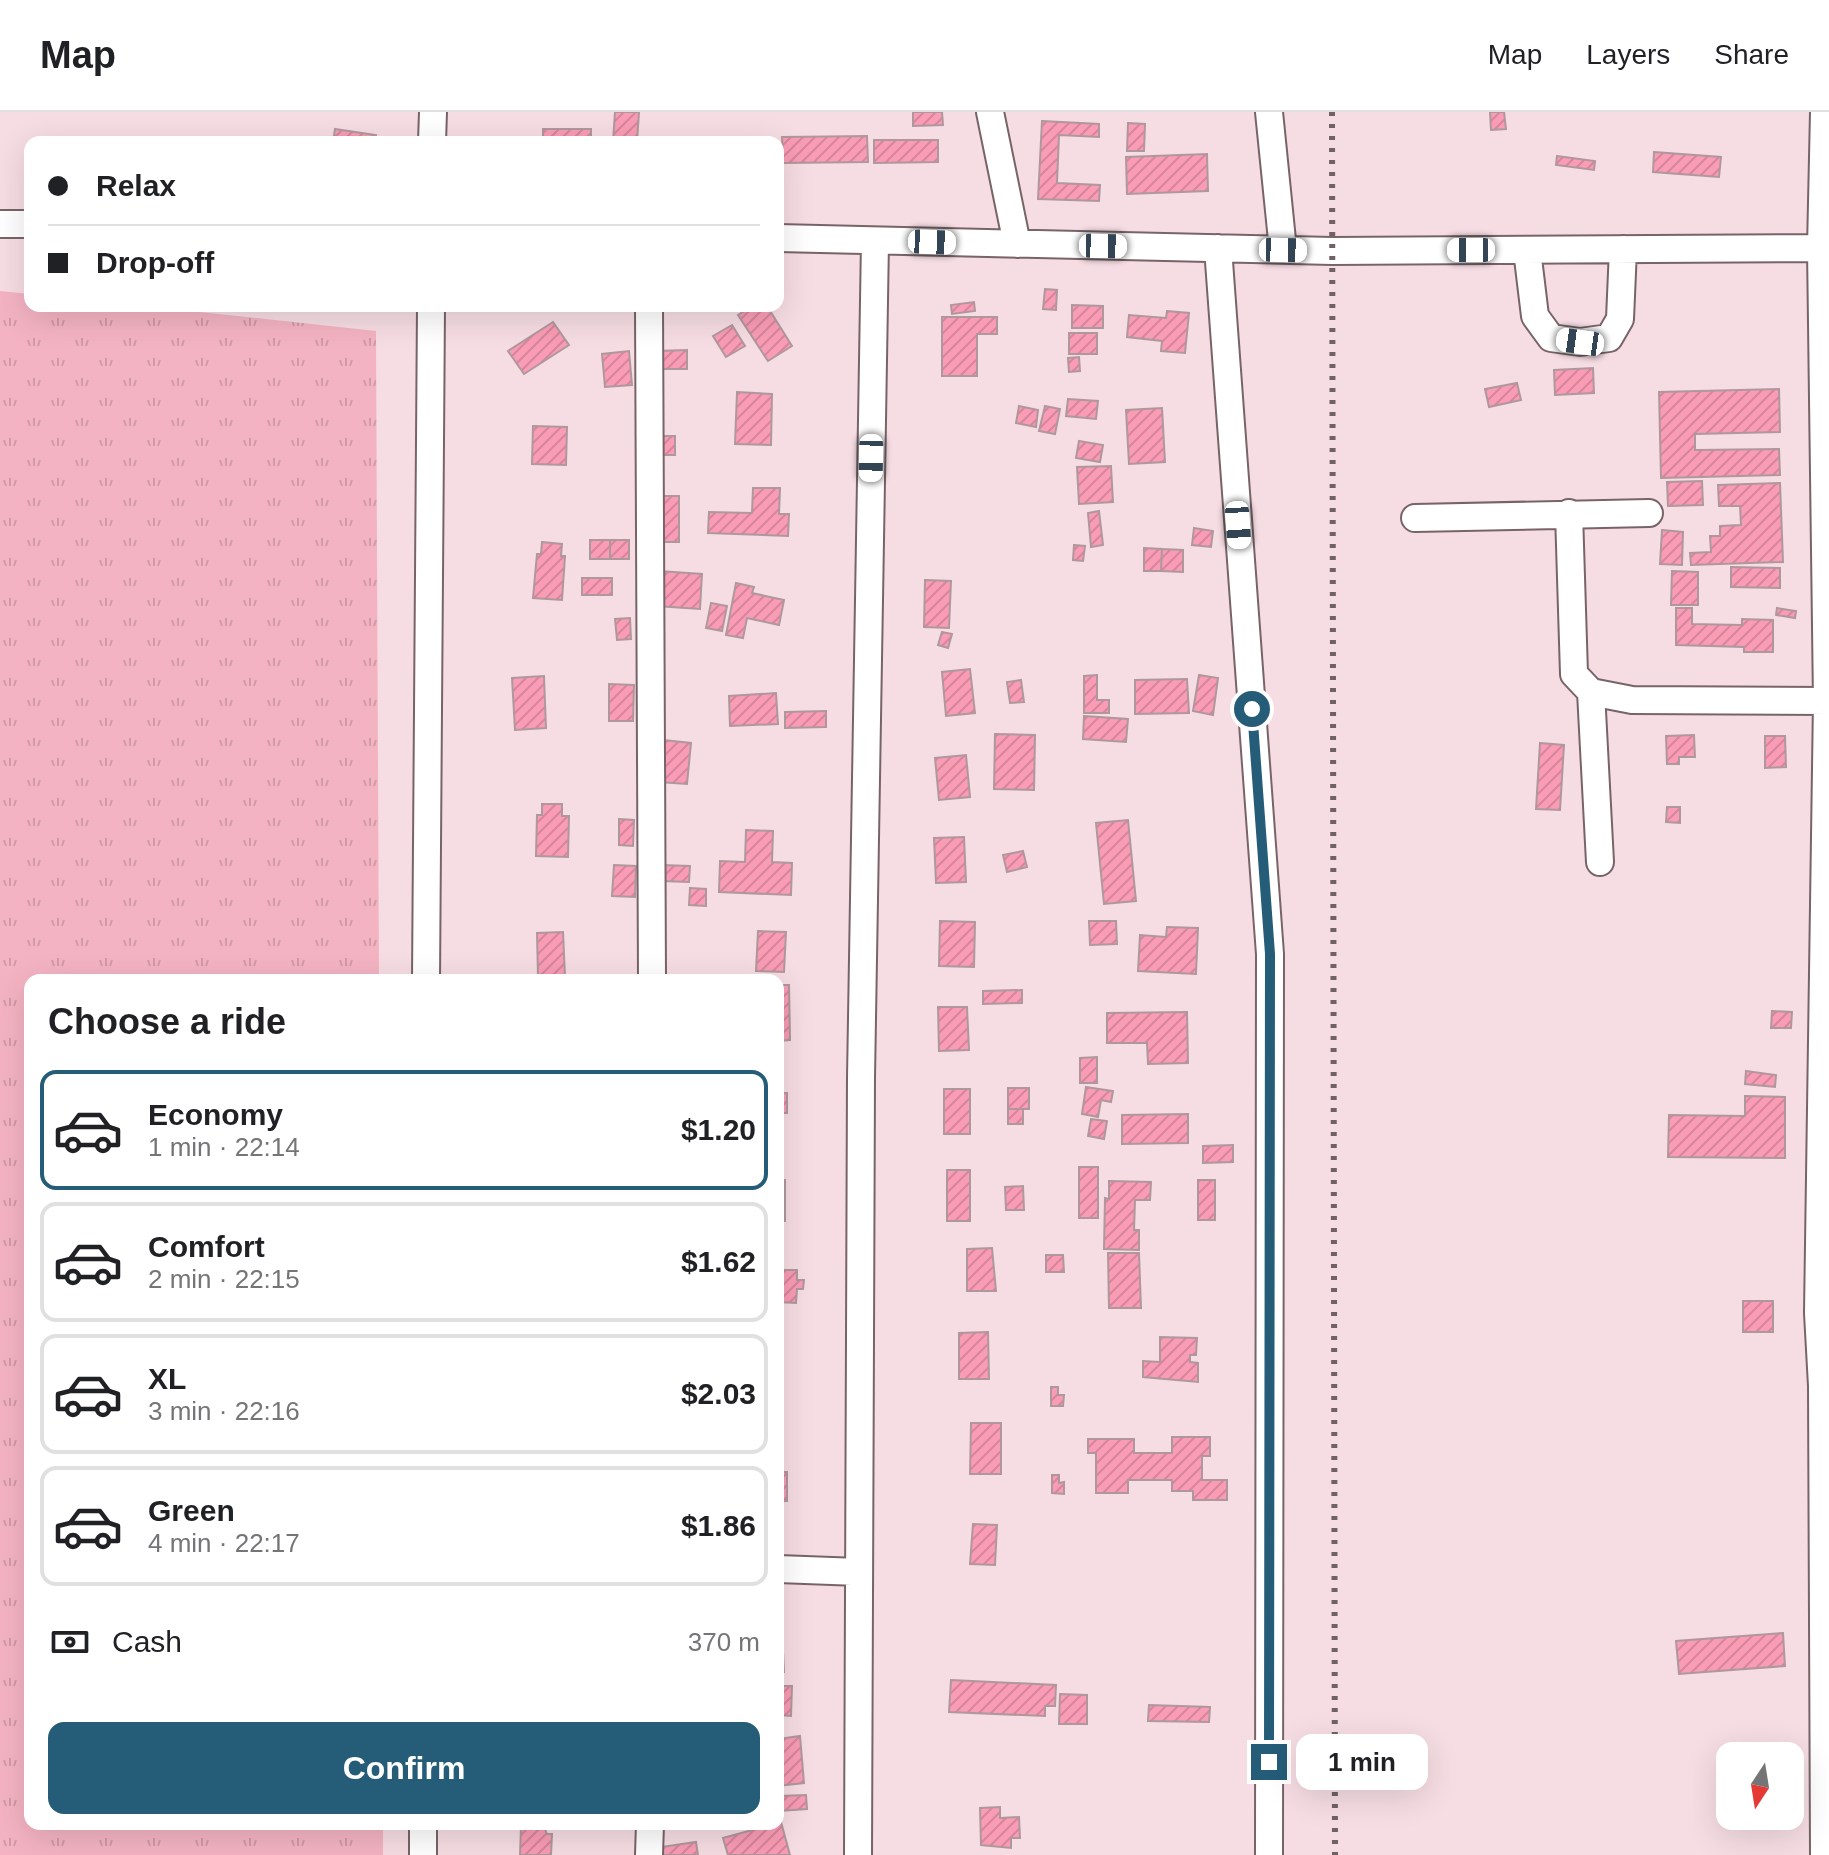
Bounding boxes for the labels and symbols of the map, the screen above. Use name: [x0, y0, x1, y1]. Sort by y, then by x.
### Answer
car: [908, 229, 956, 255]
car: [1079, 234, 1127, 258]
car: [1259, 238, 1307, 262]
car: [1447, 238, 1495, 262]
car: [1555, 327, 1605, 357]
car: [859, 434, 883, 482]
car: [1224, 500, 1252, 550]
route start: [1234, 691, 1270, 727]
callout: 1 min: [1297, 1734, 1429, 1790]
north arrow: [1716, 1742, 1804, 1830]
route end: [1251, 1744, 1287, 1780]

